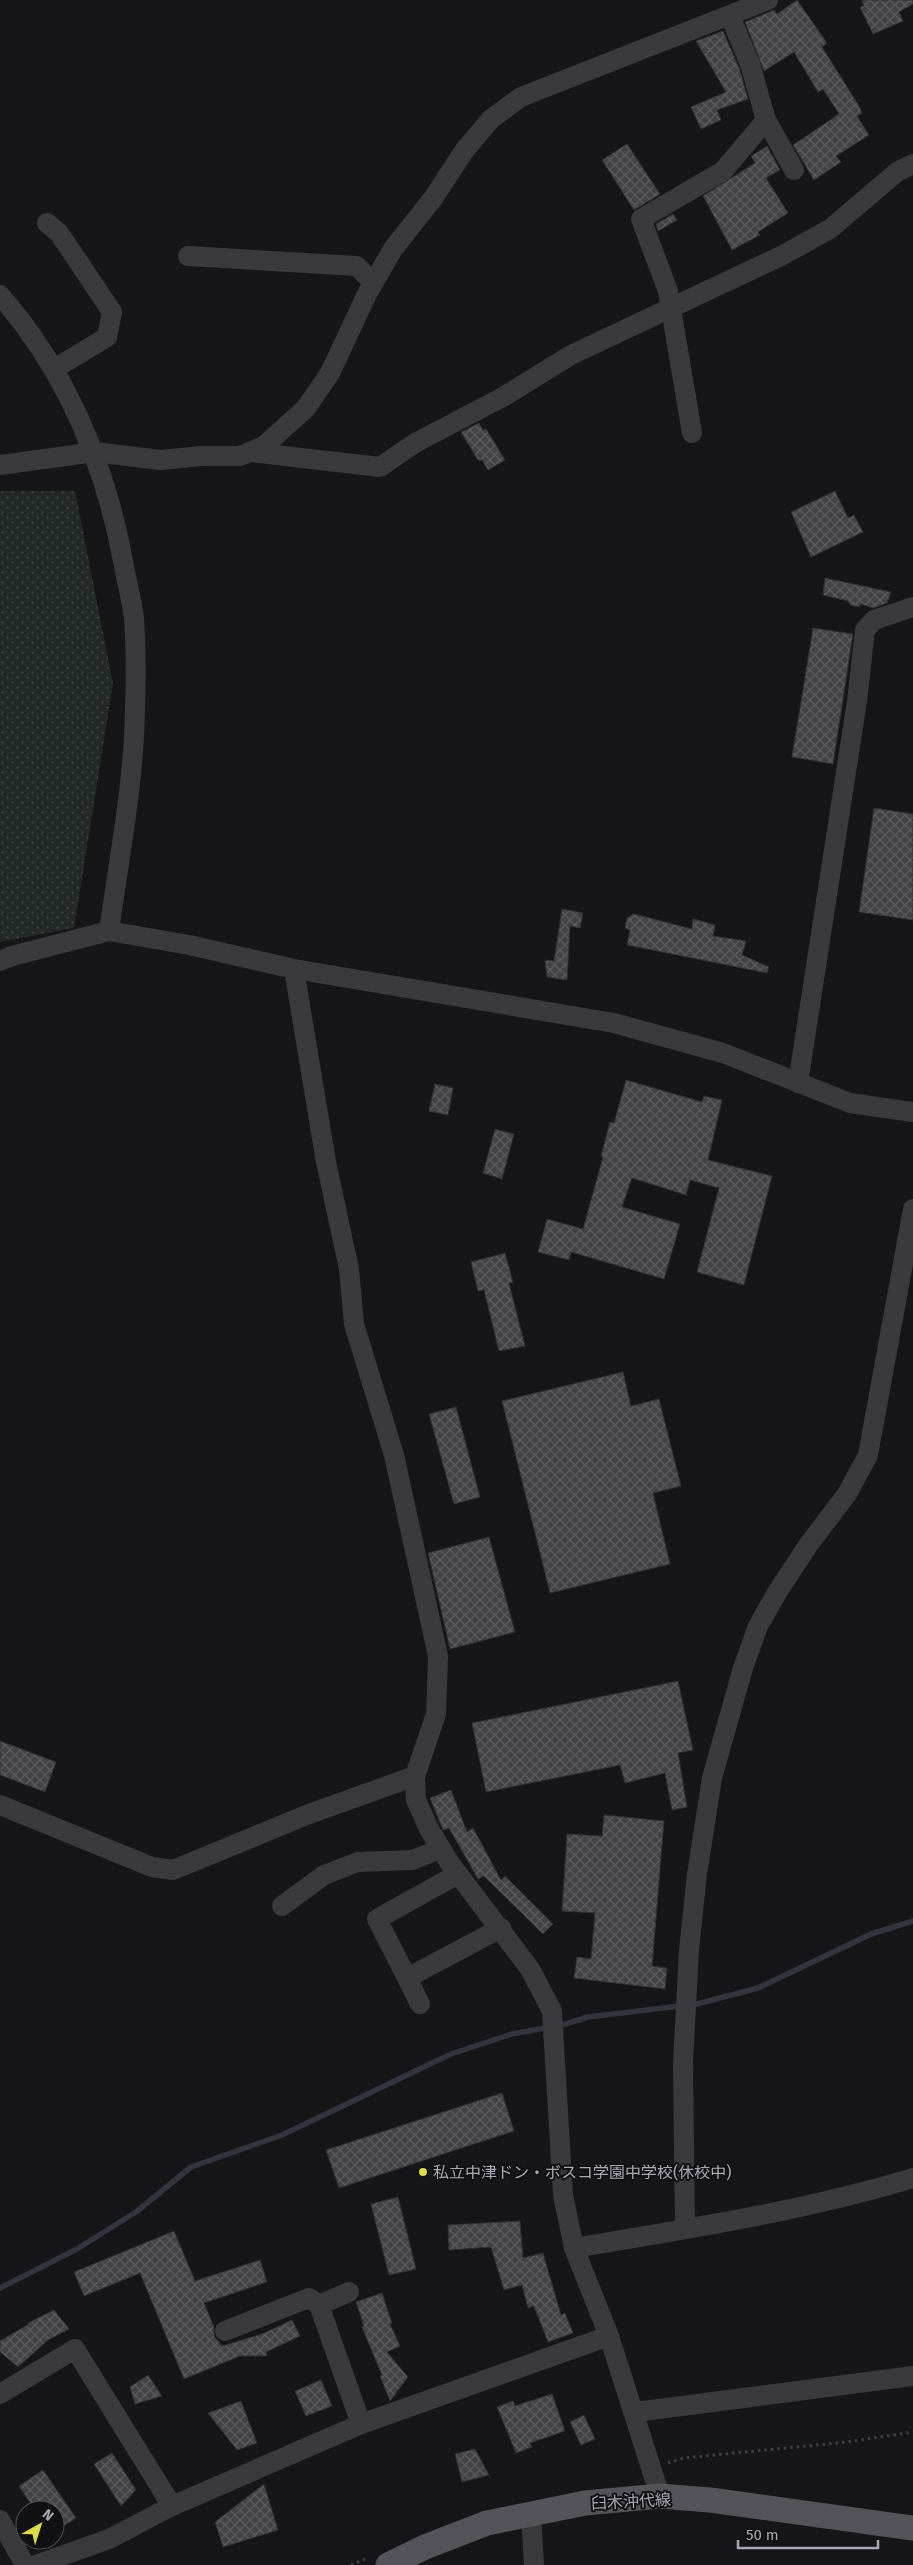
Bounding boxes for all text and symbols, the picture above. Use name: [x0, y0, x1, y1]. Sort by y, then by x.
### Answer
place label: 私立中津ドン・ボスコ学園中学校(休校中): [433, 2163, 731, 2182]
marker: 私立中津ドン・ボスコ学園中学校(休校中): [417, 2166, 429, 2178]
street label: 臼木沖代線: [591, 2490, 671, 2513]
north arrow: [15, 2500, 65, 2550]
text: N: [39, 2506, 57, 2525]
scale bar: [738, 2518, 878, 2550]
text: 50 m: [746, 2526, 779, 2544]

